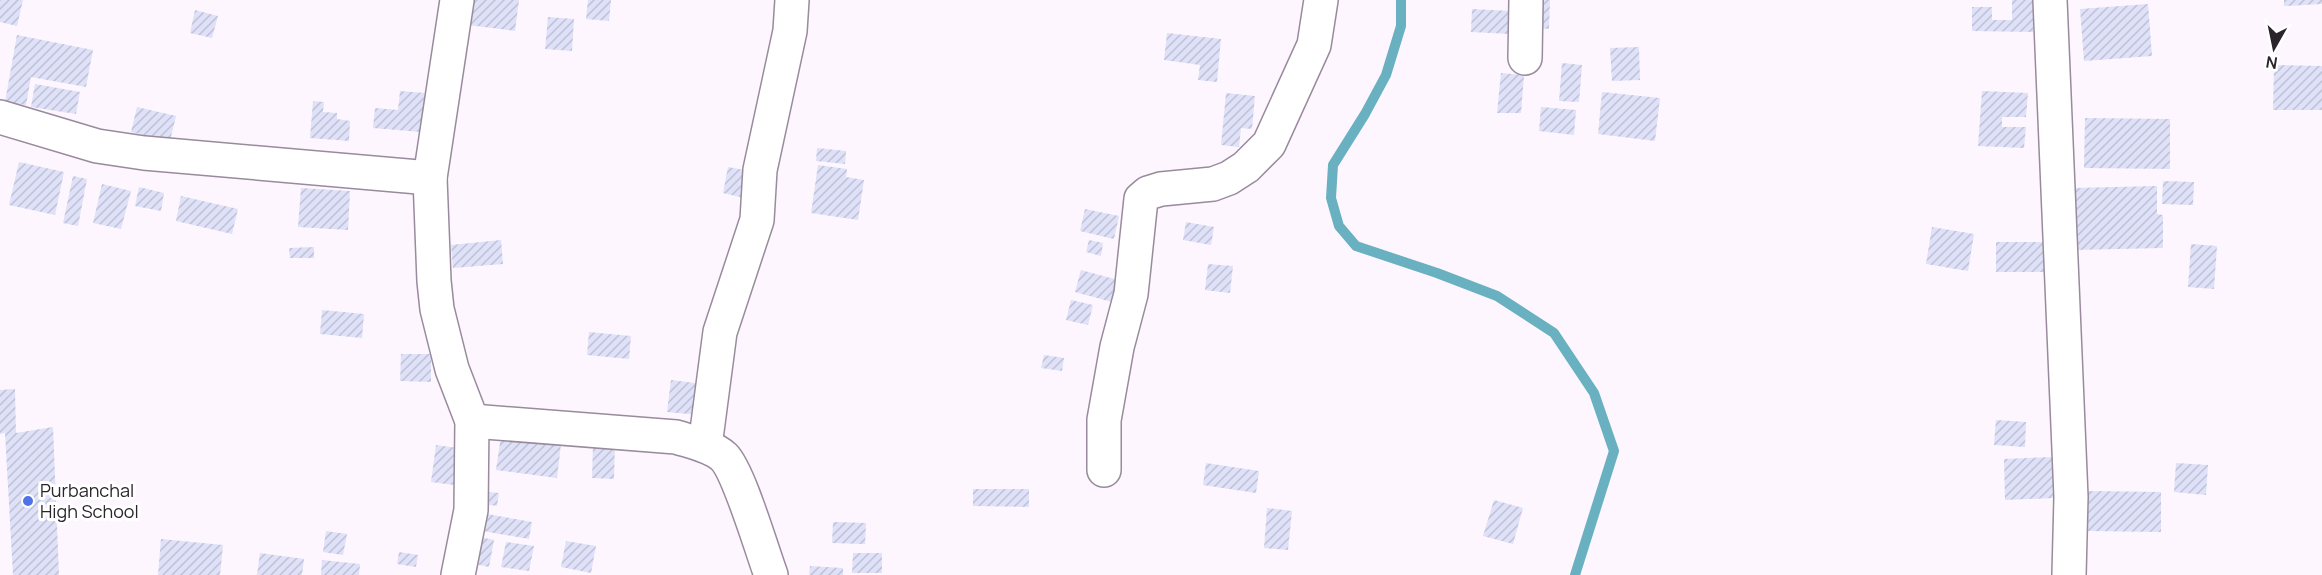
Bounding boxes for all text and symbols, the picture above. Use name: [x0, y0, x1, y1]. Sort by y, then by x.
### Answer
north arrow: [2244, 18, 2304, 78]
text: N: [2264, 51, 2279, 75]
place label: Purbanchal High School: [40, 478, 139, 523]
marker: Purbanchal High School: [21, 494, 35, 508]

